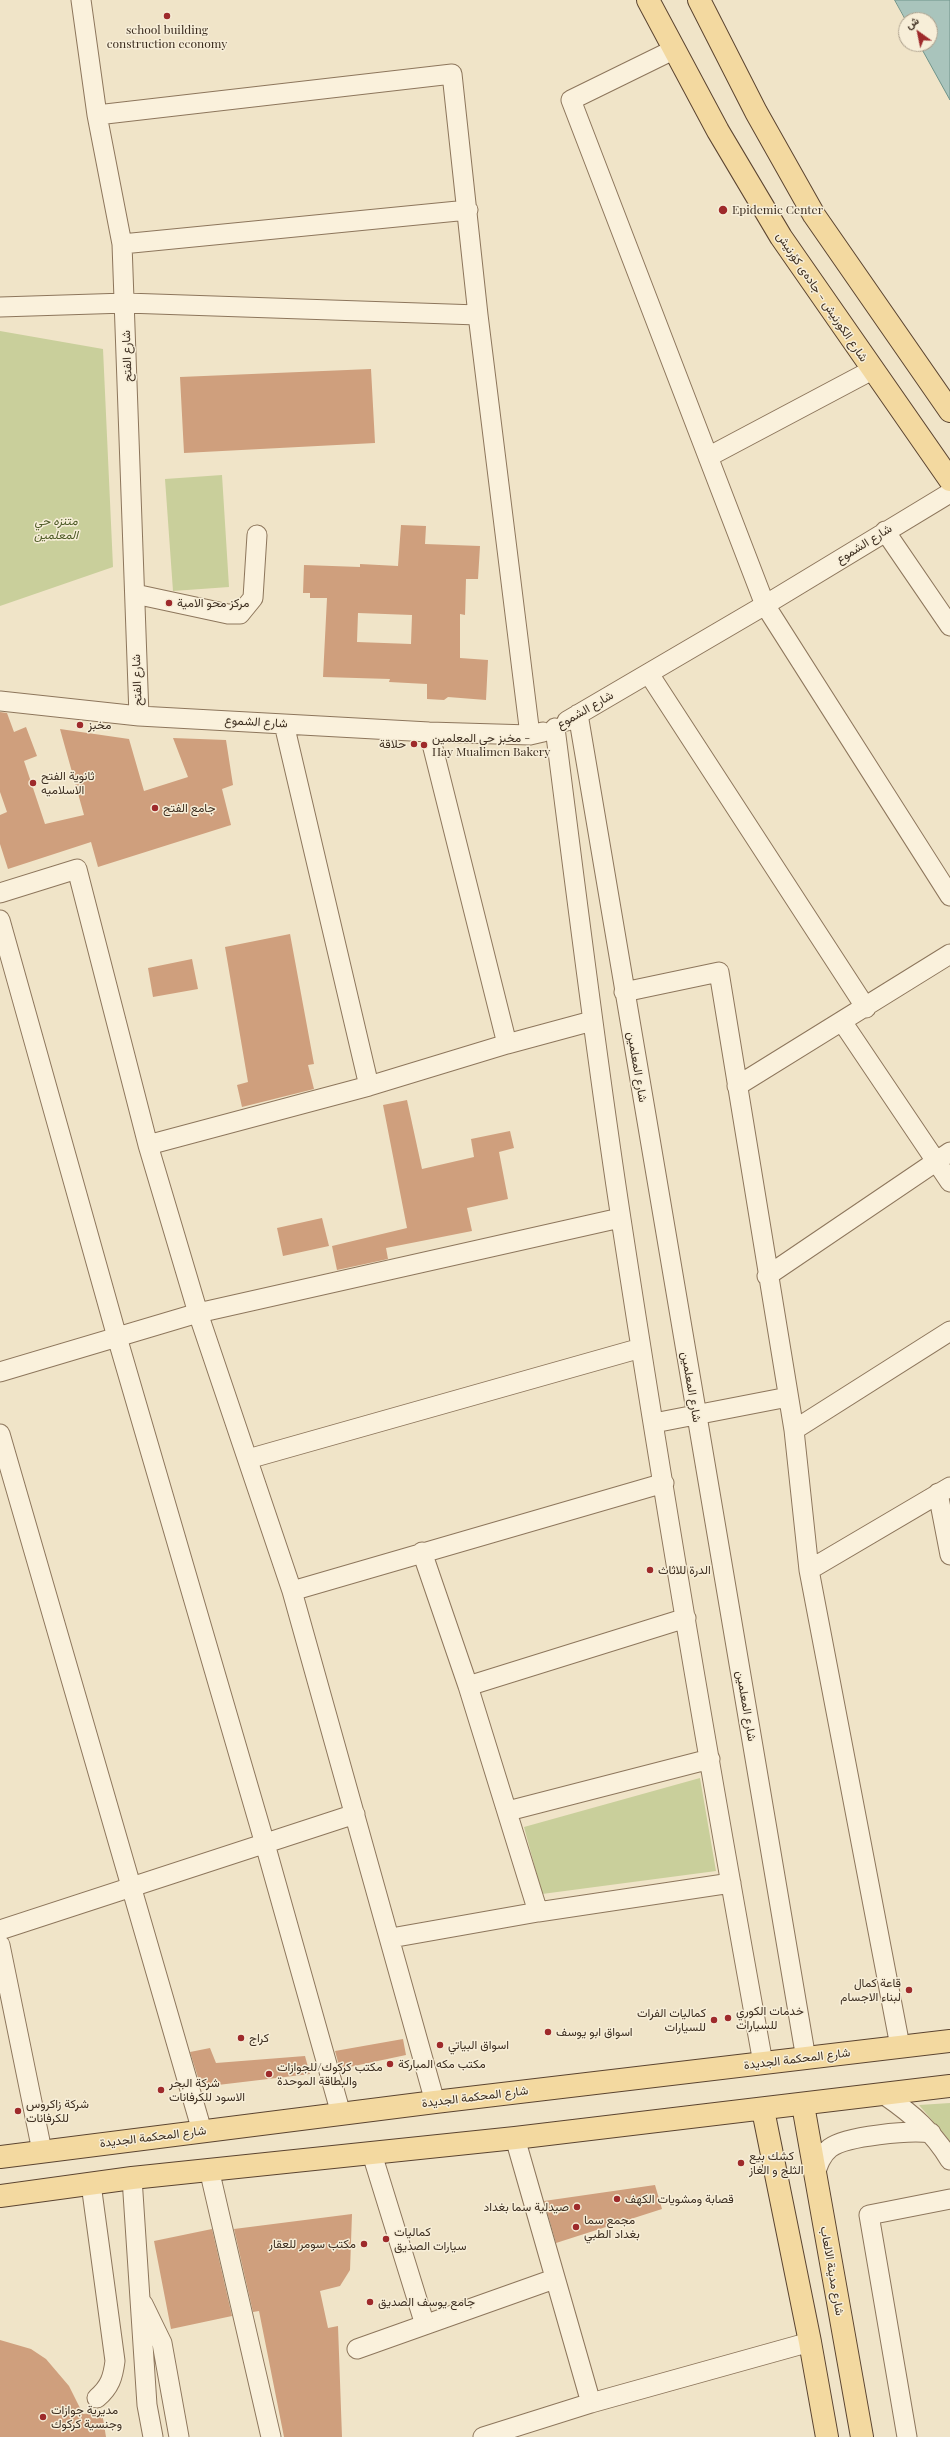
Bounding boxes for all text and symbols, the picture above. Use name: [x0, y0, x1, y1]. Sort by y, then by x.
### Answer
marker: school building construction economy: [162, 11, 172, 21]
north arrow: [898, 12, 938, 52]
text: ش: [902, 12, 921, 32]
place label: school building construction economy: [107, 23, 227, 51]
place label: Epidemic Center: [732, 203, 823, 217]
marker: Epidemic Center: [717, 204, 729, 216]
street label: شارع الكورنيش - جادەی کۆرنیش: [773, 229, 871, 365]
street label: شارع الفتح: [119, 330, 135, 382]
park label: متنزه حي المعلمين: [34, 514, 78, 542]
street label: شارع الشموع: [833, 521, 895, 567]
place label: مركز محو الامية: [177, 596, 249, 610]
marker: مركز محو الامية: [164, 598, 174, 608]
street label: شارع الفتح: [129, 654, 145, 706]
street label: شارع الشموع: [554, 688, 616, 732]
street label: شارع الشموع: [224, 713, 288, 731]
place label: مخبز: [88, 718, 111, 732]
marker: مخبز: [75, 720, 85, 730]
place label: مخبز حي المعلمين - Hay Mualimen Bakery: [432, 731, 550, 759]
place label: حلاقة: [379, 737, 406, 751]
marker: حلاقة: [409, 739, 419, 749]
marker: مخبز حي المعلمين - Hay Mualimen Bakery: [419, 740, 429, 750]
place label: ثانوية الفتح الاسلاميه: [41, 769, 95, 797]
marker: ثانوية الفتح الاسلاميه: [28, 778, 38, 788]
place label: جامع الفتح: [163, 801, 216, 815]
marker: جامع الفتح: [150, 803, 160, 813]
street label: شارع المعلمين: [624, 1031, 650, 1103]
street label: شارع المعلمين: [678, 1351, 704, 1423]
place label: الدرة للاثاث: [658, 1563, 711, 1577]
marker: الدرة للاثاث: [645, 1565, 655, 1575]
street label: شارع المعلمين: [733, 1670, 759, 1742]
place label: قاعة كمال لبناء الاجسام: [840, 1976, 901, 2004]
marker: قاعة كمال لبناء الاجسام: [904, 1985, 914, 1995]
place label: خدمات الكوري للسيارات: [736, 2004, 804, 2032]
place label: كماليات الفرات للسيارات: [637, 2006, 706, 2034]
marker: خدمات الكوري للسيارات: [723, 2013, 733, 2023]
marker: كماليات الفرات للسيارات: [709, 2015, 719, 2025]
place label: اسواق ابو يوسف: [556, 2025, 633, 2039]
marker: اسواق ابو يوسف: [543, 2027, 553, 2037]
place label: كراج: [249, 2031, 269, 2045]
marker: كراج: [236, 2033, 246, 2043]
place label: اسواق البياتي: [448, 2038, 509, 2052]
marker: اسواق البياتي: [435, 2040, 445, 2050]
street label: شارع المحكمة الجديدة: [743, 2045, 851, 2073]
place label: مكتب مكه المباركة: [398, 2057, 486, 2071]
marker: مكتب مكه المباركة: [385, 2059, 395, 2069]
place label: مكتب كركوك/للجوازات والبطاقة الموحدة: [277, 2060, 383, 2088]
marker: مكتب كركوك/للجوازات والبطاقة الموحدة: [264, 2069, 274, 2079]
place label: شركة البحر الاسود للكرفانات: [169, 2076, 245, 2104]
street label: شارع المحكمة الجديدة: [421, 2083, 529, 2111]
marker: شركة البحر الاسود للكرفانات: [156, 2085, 166, 2095]
place label: شركة زاكروس للكرفانات: [26, 2097, 89, 2125]
marker: شركة زاكروس للكرفانات: [13, 2106, 23, 2116]
street label: شارع المحكمة الجديدة: [99, 2123, 207, 2151]
place label: كشك بيع الثلج و الغاز: [749, 2149, 804, 2177]
marker: كشك بيع الثلج و الغاز: [736, 2158, 746, 2168]
place label: قصابة ومشويات الكهف: [625, 2192, 734, 2206]
marker: قصابة ومشويات الكهف: [612, 2194, 622, 2204]
place label: صيدلية سما بغداد: [483, 2200, 569, 2214]
marker: صيدلية سما بغداد: [572, 2202, 582, 2212]
place label: مجمع سما بغداد الطبي: [584, 2213, 640, 2241]
marker: مجمع سما بغداد الطبي: [571, 2222, 581, 2232]
place label: كماليات سيارات الصديق: [394, 2225, 466, 2253]
street label: شارع مدينة الالعاب: [817, 2225, 847, 2317]
marker: كماليات سيارات الصديق: [381, 2234, 391, 2244]
place label: مكتب سومر للعقار: [269, 2237, 356, 2251]
marker: مكتب سومر للعقار: [359, 2239, 369, 2249]
place label: جامع يوسف الصديق: [378, 2295, 475, 2309]
marker: جامع يوسف الصديق: [365, 2297, 375, 2307]
place label: مديرية جوازات وجنسية كركوك: [51, 2403, 122, 2431]
marker: مديرية جوازات وجنسية كركوك: [38, 2412, 48, 2422]

